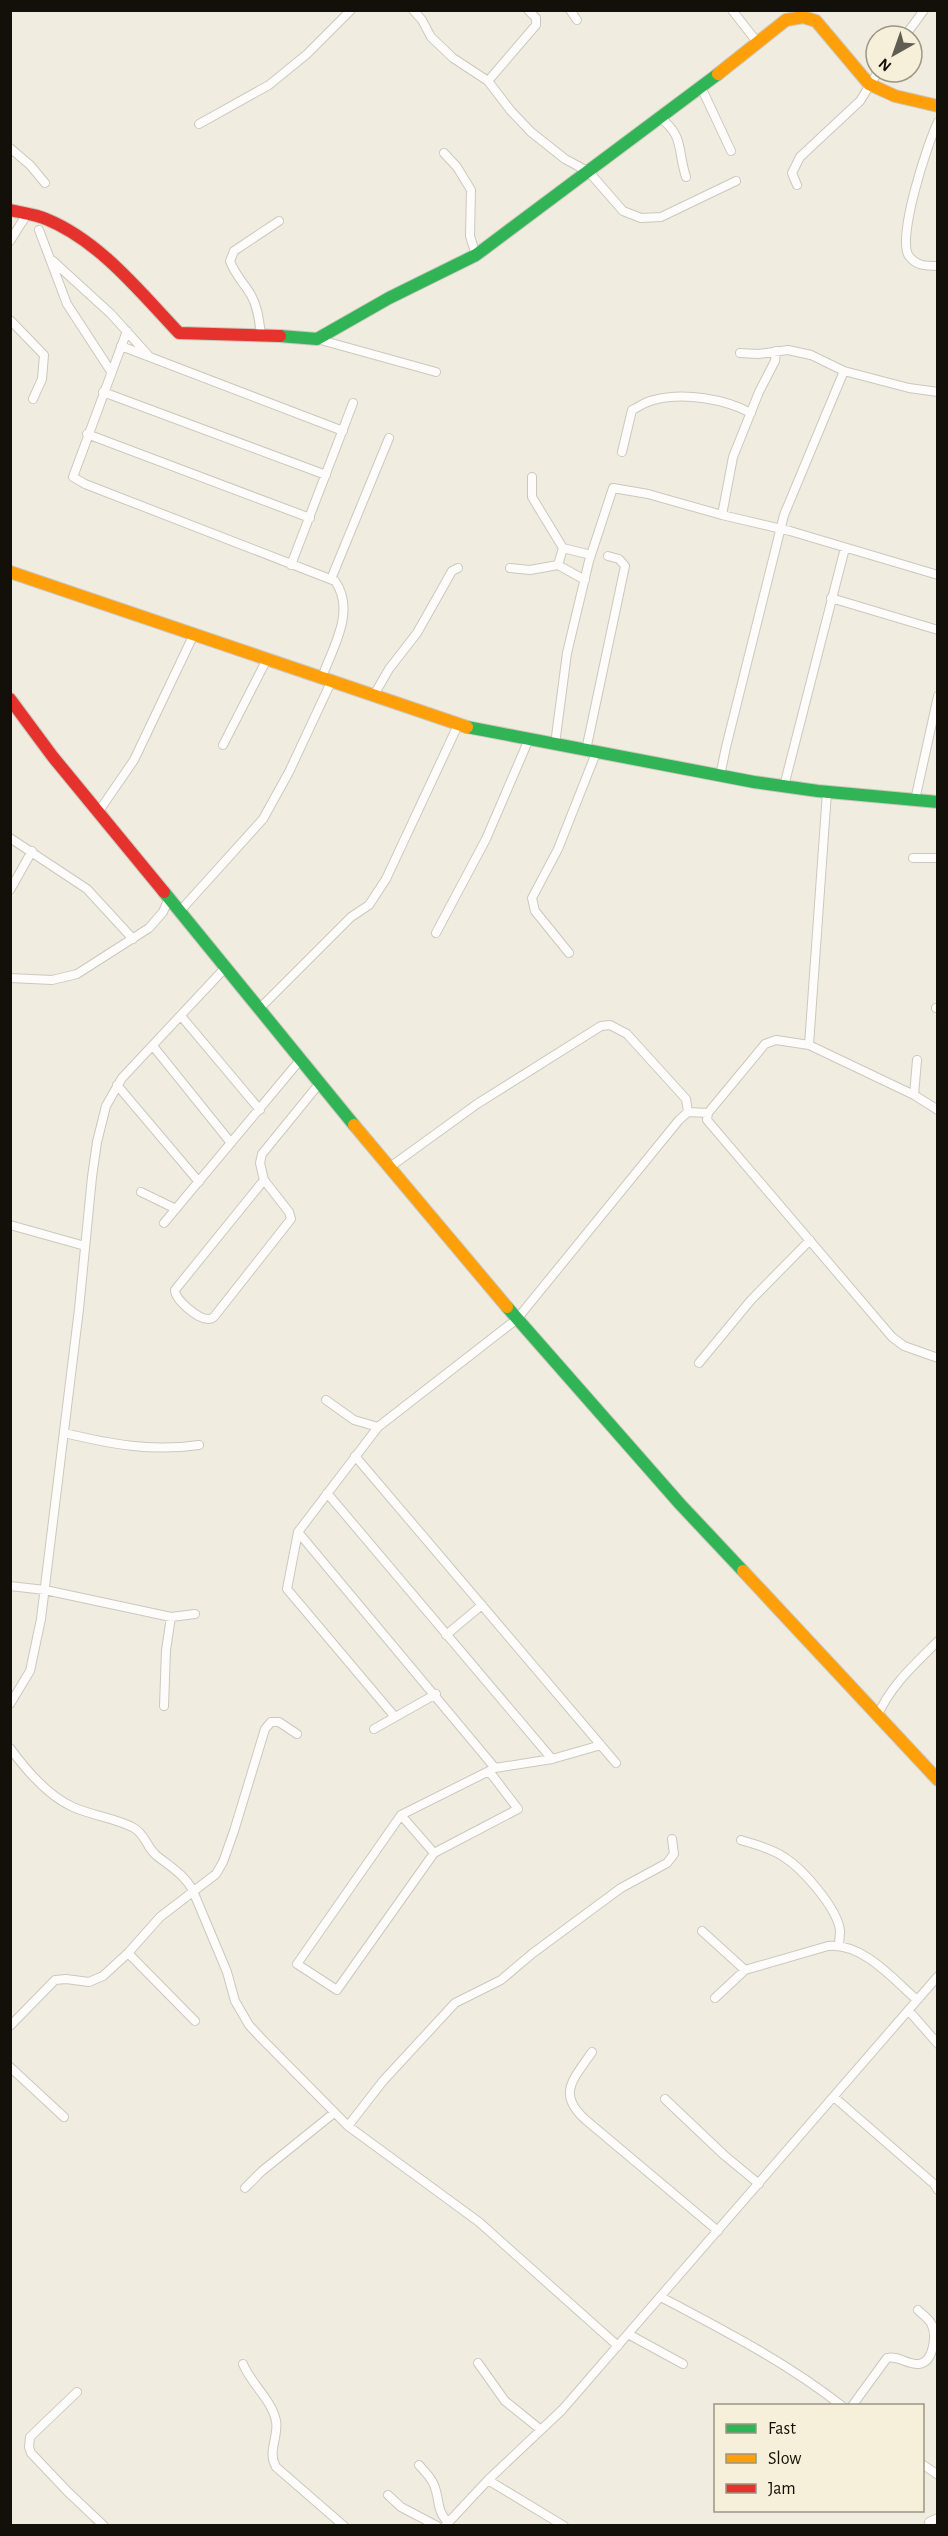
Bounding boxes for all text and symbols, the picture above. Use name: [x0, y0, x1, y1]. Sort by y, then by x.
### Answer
north arrow: [864, 24, 924, 84]
text: N: [876, 55, 894, 74]
legend: [714, 2404, 924, 2512]
text: Fast: [768, 2420, 796, 2438]
text: Slow: [768, 2450, 801, 2468]
text: Jam: [768, 2480, 796, 2498]

